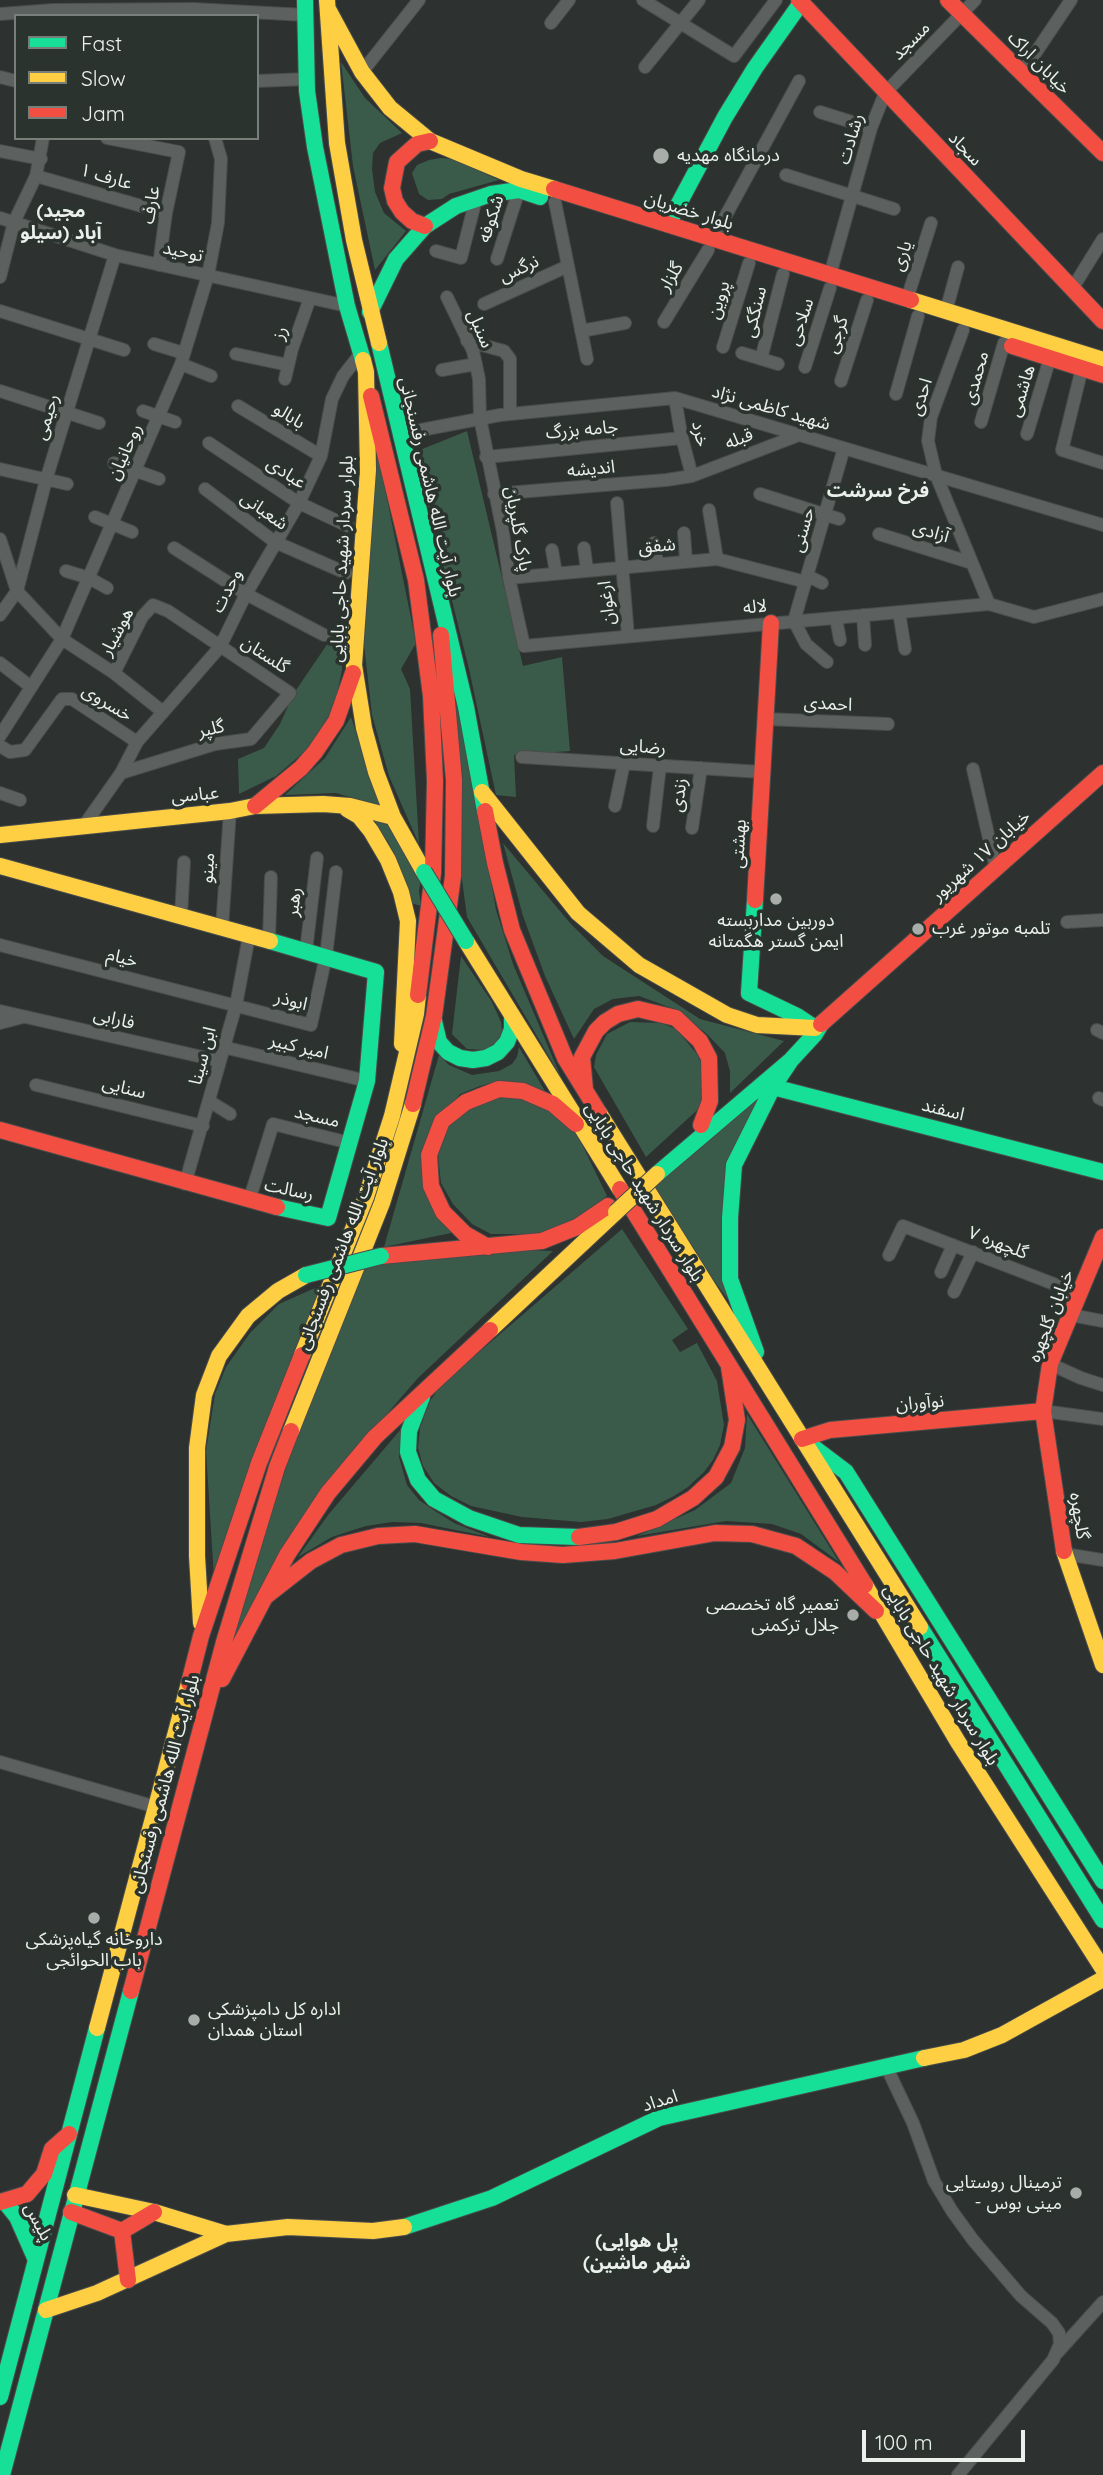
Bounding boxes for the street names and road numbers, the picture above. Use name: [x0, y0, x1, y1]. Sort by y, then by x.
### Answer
street label: مسجد: [887, 17, 935, 65]
street label: خیابان اراک: [1003, 27, 1075, 99]
street label: رشادت: [833, 111, 869, 167]
street label: سجاد: [944, 127, 986, 171]
street label: عارف ۱: [77, 159, 135, 195]
street label: عارف: [137, 184, 165, 226]
street label: بلوار خضریان: [642, 187, 736, 235]
street label: شکوفه: [473, 193, 509, 245]
street label: توحید: [161, 237, 205, 267]
street label: یاری: [887, 238, 917, 274]
street label: نرگس: [496, 250, 542, 288]
street label: گلزار: [654, 258, 688, 296]
street label: پروین: [703, 278, 735, 322]
street label: سنگکی: [738, 284, 772, 340]
street label: سلاحی: [783, 295, 819, 349]
street label: سنبل: [462, 307, 498, 351]
street label: گرجی: [821, 314, 853, 356]
street label: رز: [268, 323, 292, 343]
street label: محمدی: [958, 349, 994, 407]
street label: هاشمی: [1004, 362, 1040, 420]
street label: بلوار آیت الله هاشمی رفسنجانی: [394, 375, 466, 599]
street label: احدی: [905, 376, 937, 418]
street label: شهید کاظمی نژاد: [709, 381, 833, 435]
street label: رحیمی: [30, 391, 64, 443]
street label: بابالو: [269, 398, 309, 434]
street label: جامه بزرگ: [545, 416, 619, 444]
street label: خرد: [687, 419, 713, 449]
street label: روحانیان: [103, 420, 147, 484]
street label: قبله: [722, 424, 756, 454]
street label: عبادی: [262, 452, 310, 494]
street label: بلوار سردار شهید حاجی بابایی: [326, 455, 358, 663]
street label: اندیشه: [566, 456, 616, 482]
street label: پارک گلپریان: [500, 485, 536, 573]
street label: شعبانی: [236, 487, 292, 535]
street label: حسنی: [786, 505, 820, 555]
street label: آزادی: [910, 516, 952, 548]
street label: شفق: [638, 534, 676, 558]
street label: وحدت: [207, 566, 247, 616]
street label: ارغوان: [594, 580, 620, 626]
street label: لاله: [742, 595, 768, 619]
street label: هوشیار: [95, 604, 139, 660]
street label: گلستان: [237, 632, 293, 678]
street label: خسروی: [78, 680, 136, 726]
street label: احمدی: [803, 692, 853, 716]
street label: گلپر: [196, 715, 226, 743]
street label: رضایی: [619, 735, 667, 759]
street label: زندی: [666, 777, 692, 813]
street label: عباسی: [170, 782, 220, 808]
street label: خیابان ۱۷ شهریور: [927, 806, 1035, 906]
street label: بهشتی: [727, 819, 751, 869]
street label: مینو: [196, 852, 220, 884]
street label: رهبر: [282, 886, 306, 918]
street label: خیام: [104, 944, 140, 972]
street label: ابوذر: [272, 987, 310, 1015]
street label: فارابی: [91, 1004, 137, 1034]
street label: ابن سینا: [185, 1025, 221, 1087]
street label: امیر کبیر: [267, 1030, 331, 1064]
street label: سنایی: [100, 1072, 148, 1104]
street label: اسفند: [919, 1094, 967, 1126]
street label: بلوار سردار شهید حاجی بابایی: [580, 1098, 708, 1286]
street label: مسجد: [292, 1101, 342, 1133]
street label: بلوار آیت الله هاشمی رفسنجانی: [293, 1135, 393, 1353]
street label: رسالت: [262, 1174, 316, 1206]
street label: گلچهره ۷: [965, 1222, 1031, 1264]
street label: خیابان گلچهره: [1024, 1267, 1078, 1365]
street label: نوآوران: [895, 1390, 945, 1416]
street label: گلچهره: [1065, 1491, 1093, 1541]
street label: بلوار سردار شهید حاجی بابایی: [878, 1581, 1004, 1769]
street label: بلوار آیت الله هاشمی رفسنجانی: [125, 1672, 205, 1896]
street label: امداد: [640, 2085, 680, 2117]
street label: پلیس: [19, 2199, 57, 2245]

